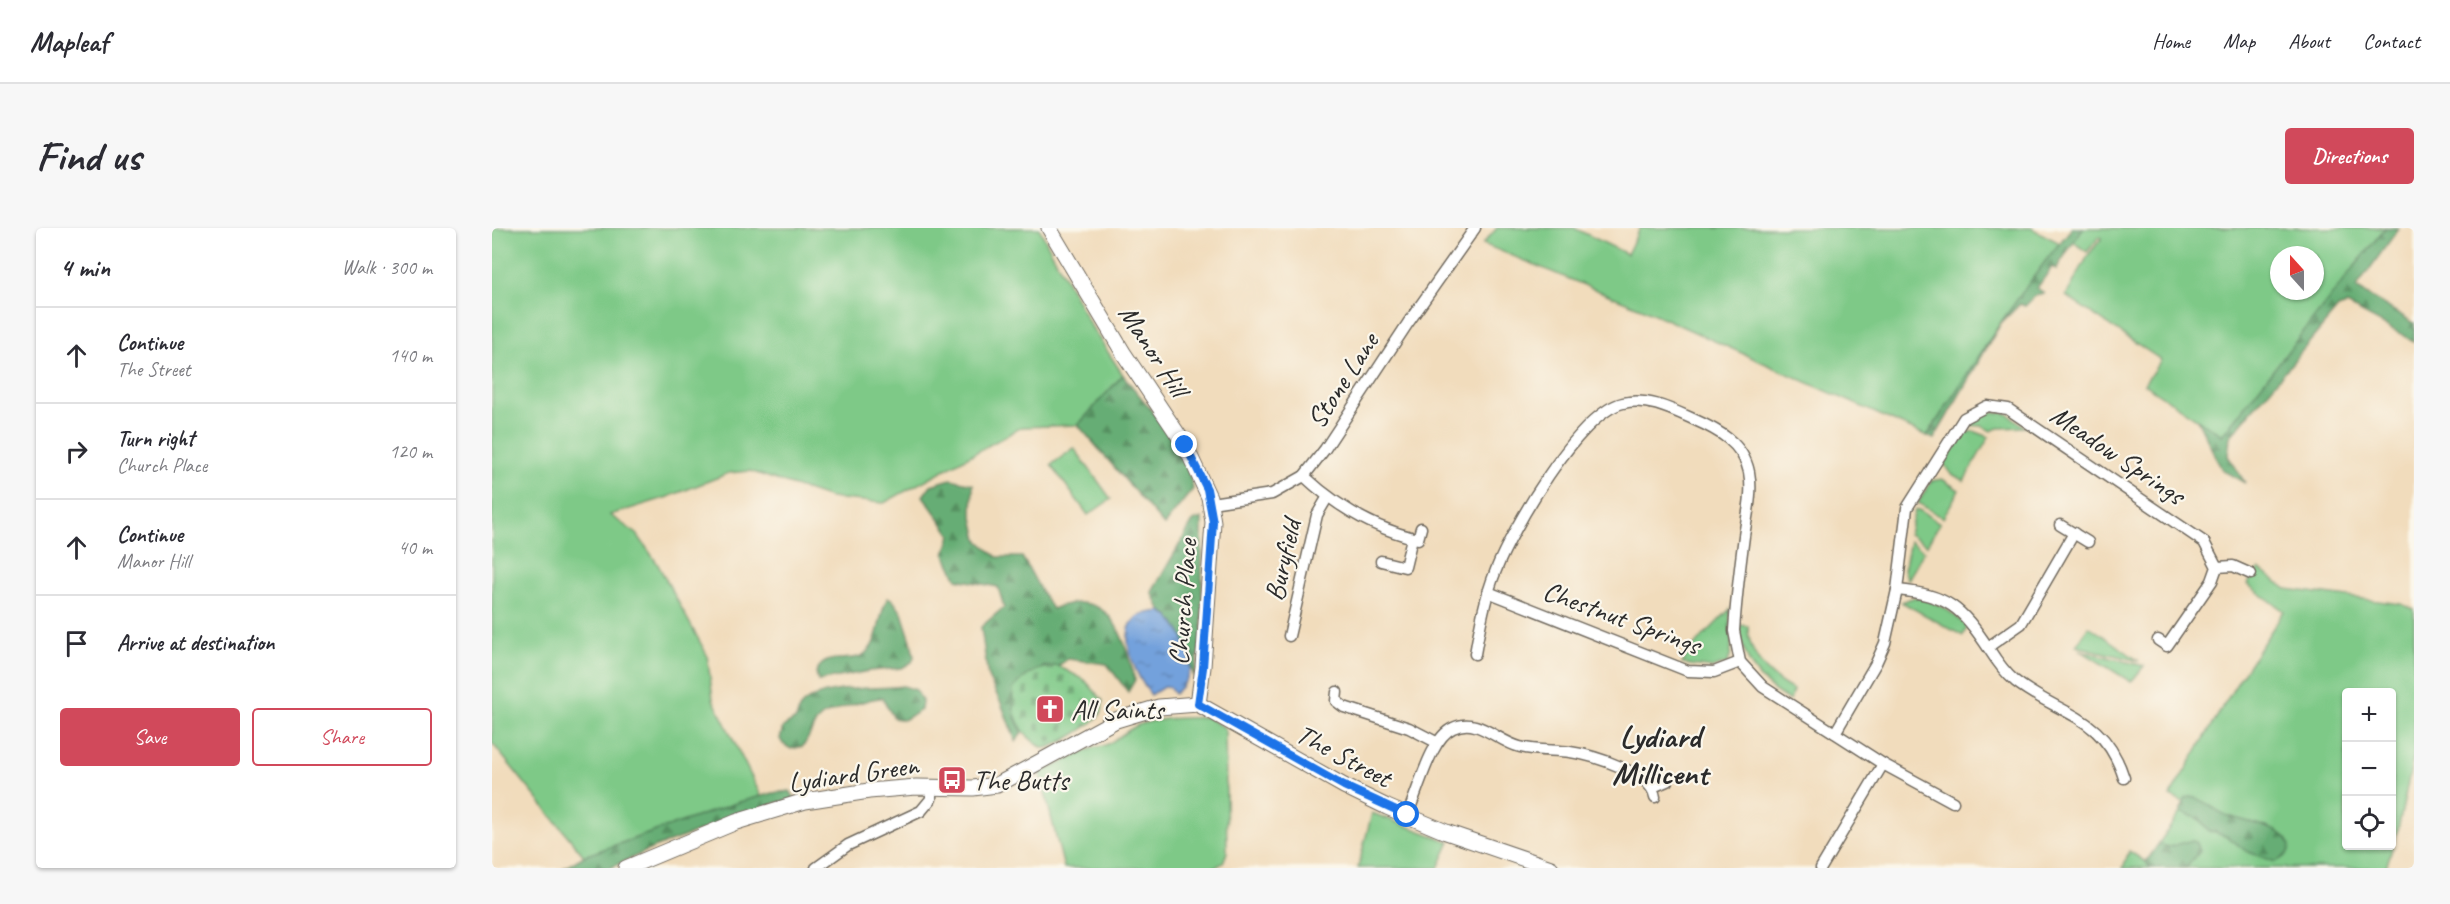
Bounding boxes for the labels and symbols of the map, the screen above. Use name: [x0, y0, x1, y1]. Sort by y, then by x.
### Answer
north arrow: [2270, 246, 2324, 300]
street label: Manor Hill: [1111, 298, 1199, 407]
street label: Stone Lane: [1299, 324, 1387, 435]
street label: Meadow Springs: [2044, 397, 2194, 513]
route end: [1171, 431, 1197, 457]
street label: Buryfield: [1256, 512, 1310, 604]
street label: Church Place: [1161, 536, 1204, 666]
street label: Chestnut Springs: [1538, 573, 1708, 663]
place label: All Saints: [1071, 692, 1166, 727]
church icon: All Saints: [1034, 693, 1066, 725]
street label: The Street: [1290, 716, 1400, 796]
district label: Lydiard Millicent: [1612, 716, 1711, 794]
street label: Lydiard Green: [786, 747, 922, 800]
place label: The Butts: [973, 763, 1070, 798]
bus stop icon: The Butts: [936, 764, 968, 796]
route start: [1393, 801, 1419, 827]

